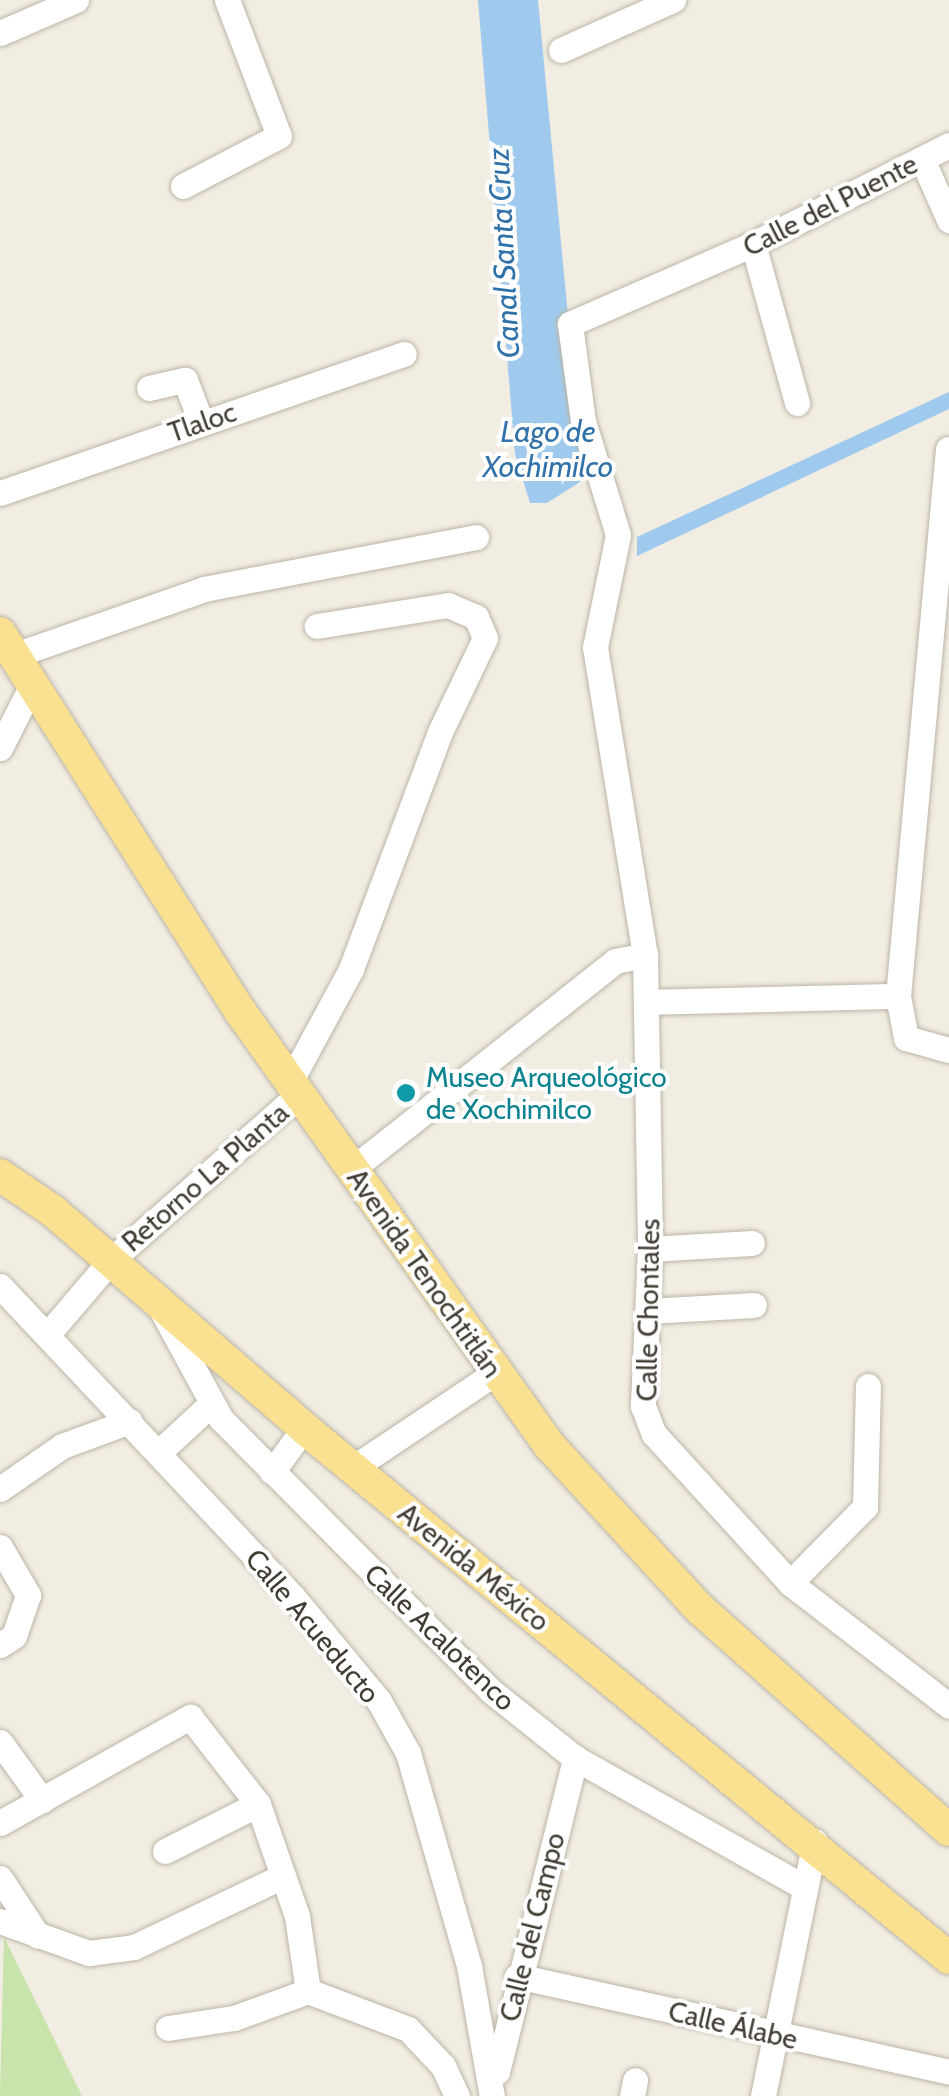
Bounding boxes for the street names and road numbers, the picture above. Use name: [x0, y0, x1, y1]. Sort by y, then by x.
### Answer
street label: Calle del Puente: [737, 147, 923, 263]
street label: Tlaloc: [164, 395, 240, 449]
street label: Retorno La Planta: [115, 1096, 295, 1258]
street label: Avenida Tenochtitlán: [340, 1162, 510, 1384]
street label: Calle Chontales: [630, 1218, 666, 1402]
street label: Avenida México: [392, 1496, 556, 1638]
street label: Calle Acueducto: [239, 1542, 387, 1710]
street label: Calle Acalotenco: [358, 1557, 522, 1717]
street label: Calle del Campo: [492, 1829, 572, 2025]
street label: Calle Álabe: [665, 1994, 801, 2056]

